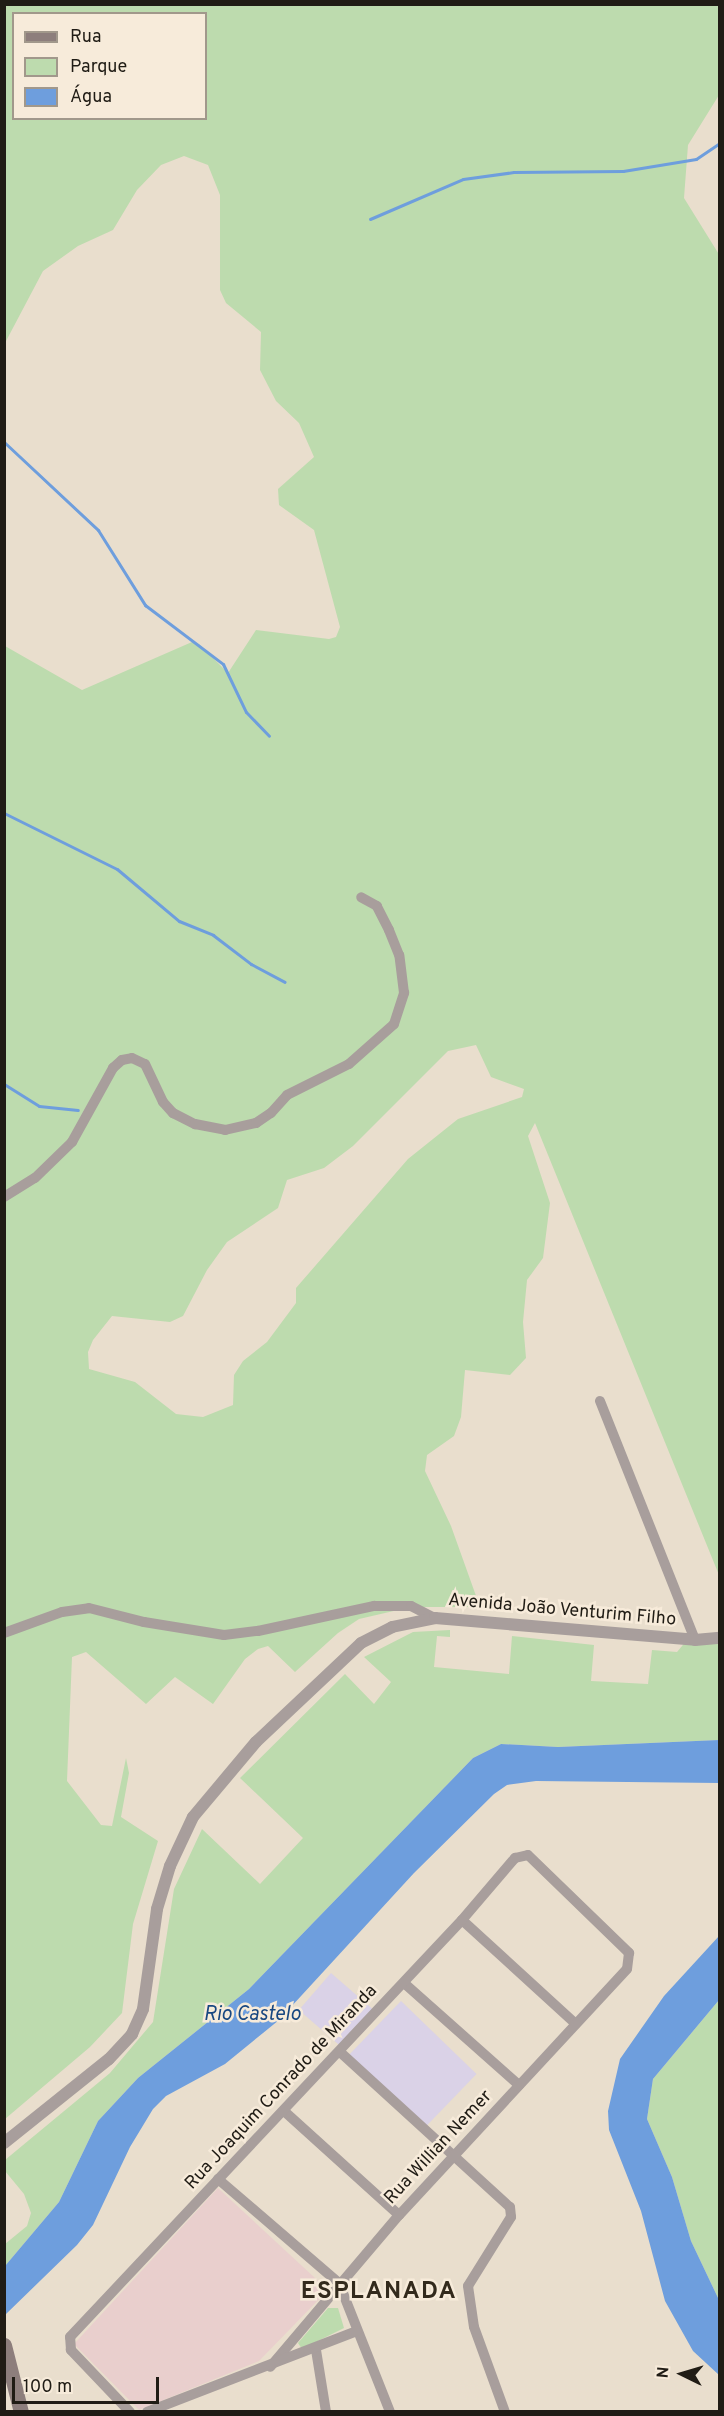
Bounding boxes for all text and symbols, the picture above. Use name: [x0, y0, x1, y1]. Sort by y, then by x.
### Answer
legend: [12, 12, 207, 120]
text: Rua: [70, 26, 101, 49]
text: Parque: [70, 56, 127, 79]
text: Água: [70, 86, 112, 109]
street label: Avenida João Venturim Filho: [447, 1590, 677, 1632]
street label: Rua Joaquim Conrado de Miranda: [181, 1981, 383, 2195]
water label: Rio Castelo: [203, 2003, 301, 2027]
street label: Rua Willian Nemer: [380, 2086, 498, 2210]
district label: ESPLANADA: [301, 2279, 457, 2307]
north arrow: [652, 2344, 712, 2404]
scale bar: [15, 2365, 162, 2403]
text: N: [654, 2366, 675, 2379]
text: 100 m: [23, 2376, 72, 2399]

